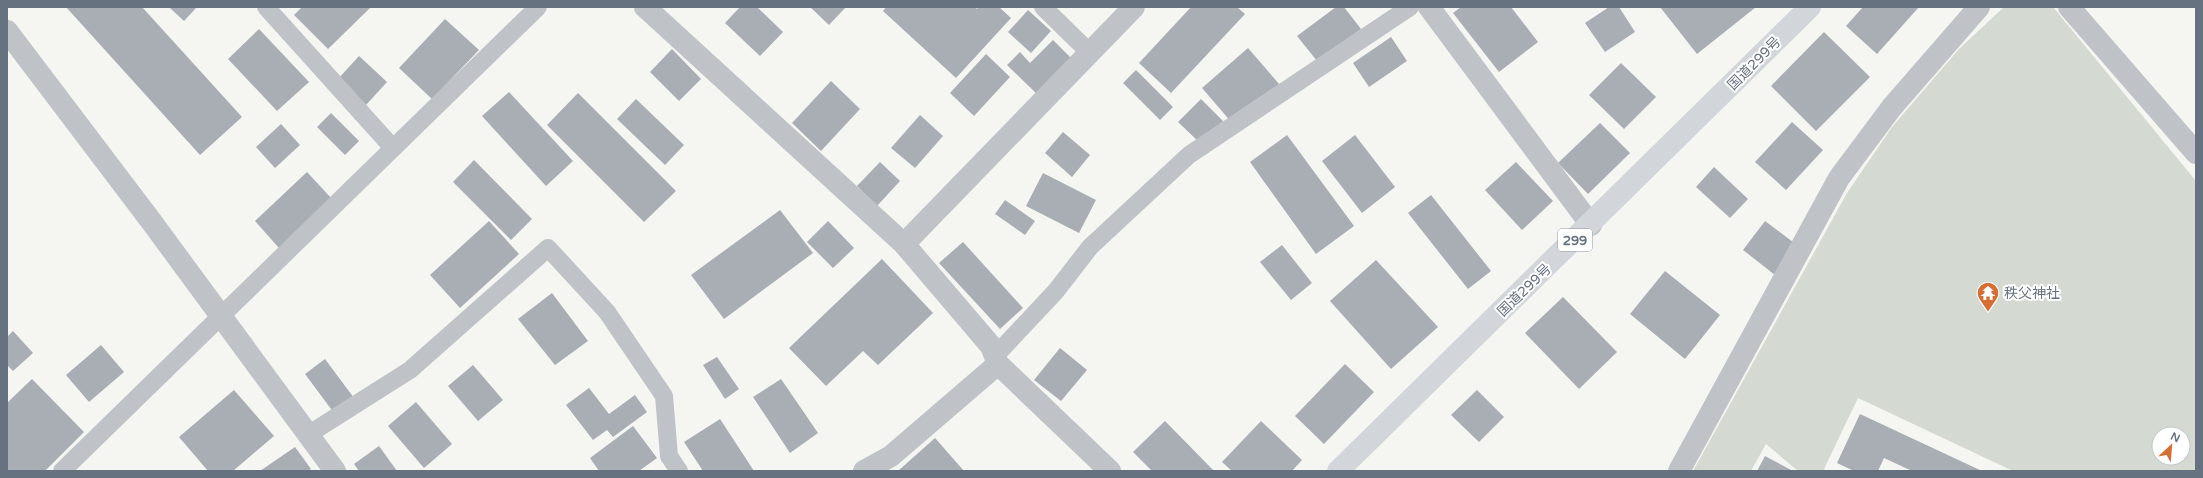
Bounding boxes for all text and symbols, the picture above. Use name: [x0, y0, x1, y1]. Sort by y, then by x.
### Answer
street label: 国道299号: [1724, 33, 1785, 94]
road number: 299: [1558, 229, 1592, 251]
street label: 国道299号: [1494, 260, 1555, 320]
temple icon: 秩父神社: [1975, 280, 2001, 313]
place label: 秩父神社: [2004, 285, 2060, 302]
north arrow: [2151, 426, 2191, 466]
text: N: [2168, 430, 2182, 445]

